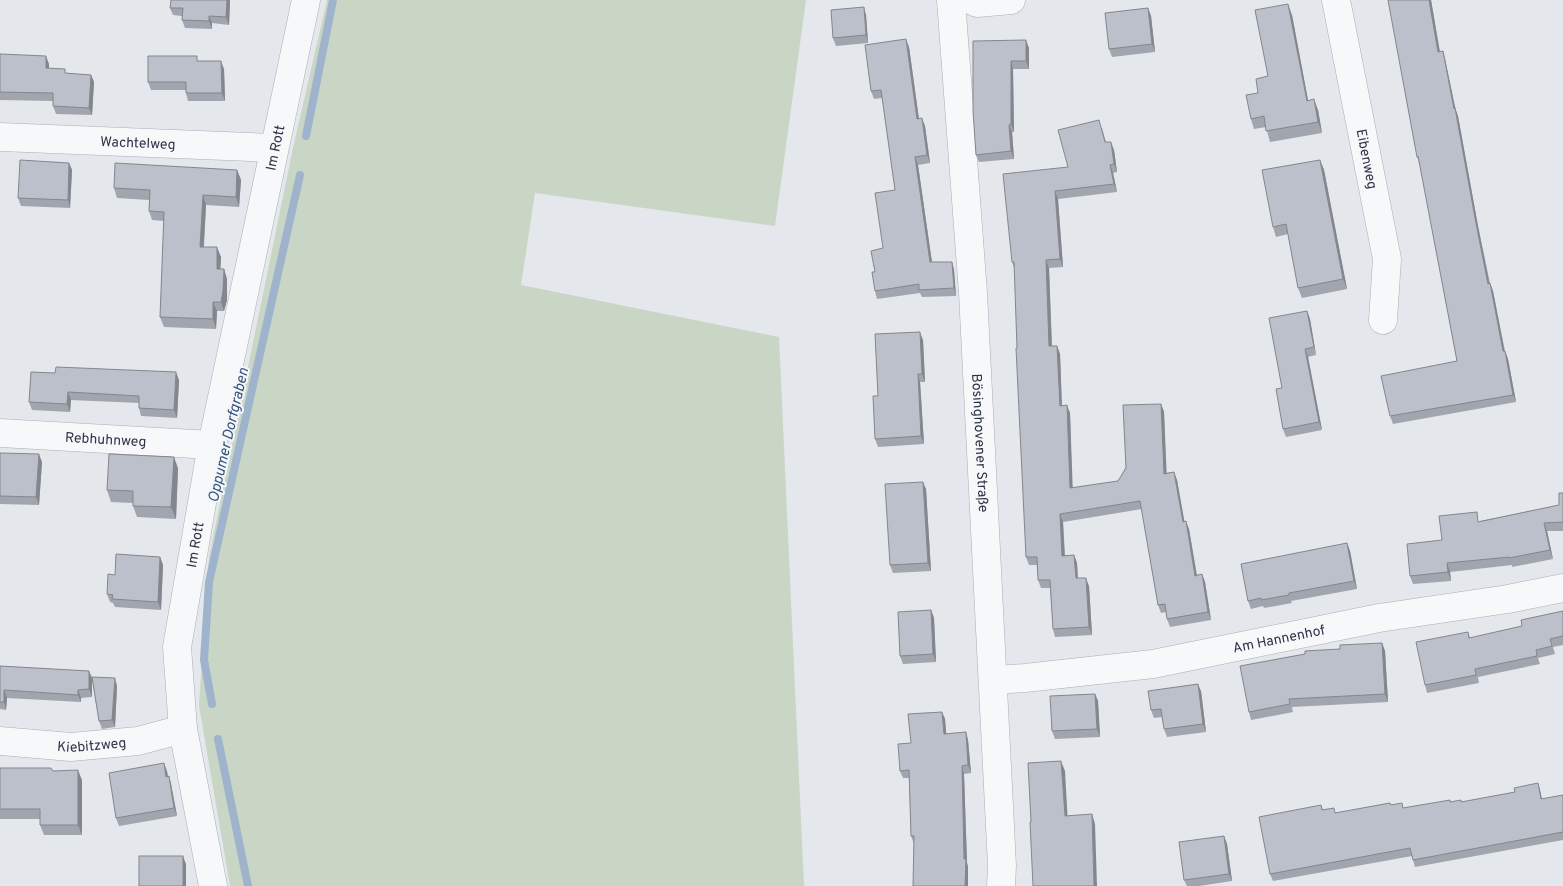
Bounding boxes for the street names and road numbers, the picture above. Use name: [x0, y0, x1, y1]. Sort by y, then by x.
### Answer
street label: Im Rott: [263, 124, 289, 172]
street label: Eibenweg: [1352, 128, 1380, 191]
street label: Wachtelweg: [100, 134, 176, 154]
street label: Bösinghovener Straße: [967, 373, 991, 513]
street label: Rebhuhnweg: [65, 430, 147, 451]
street label: Im Rott: [184, 521, 209, 569]
street label: Am Hannenhof: [1231, 622, 1327, 658]
street label: Kiebitzweg: [56, 735, 127, 757]

